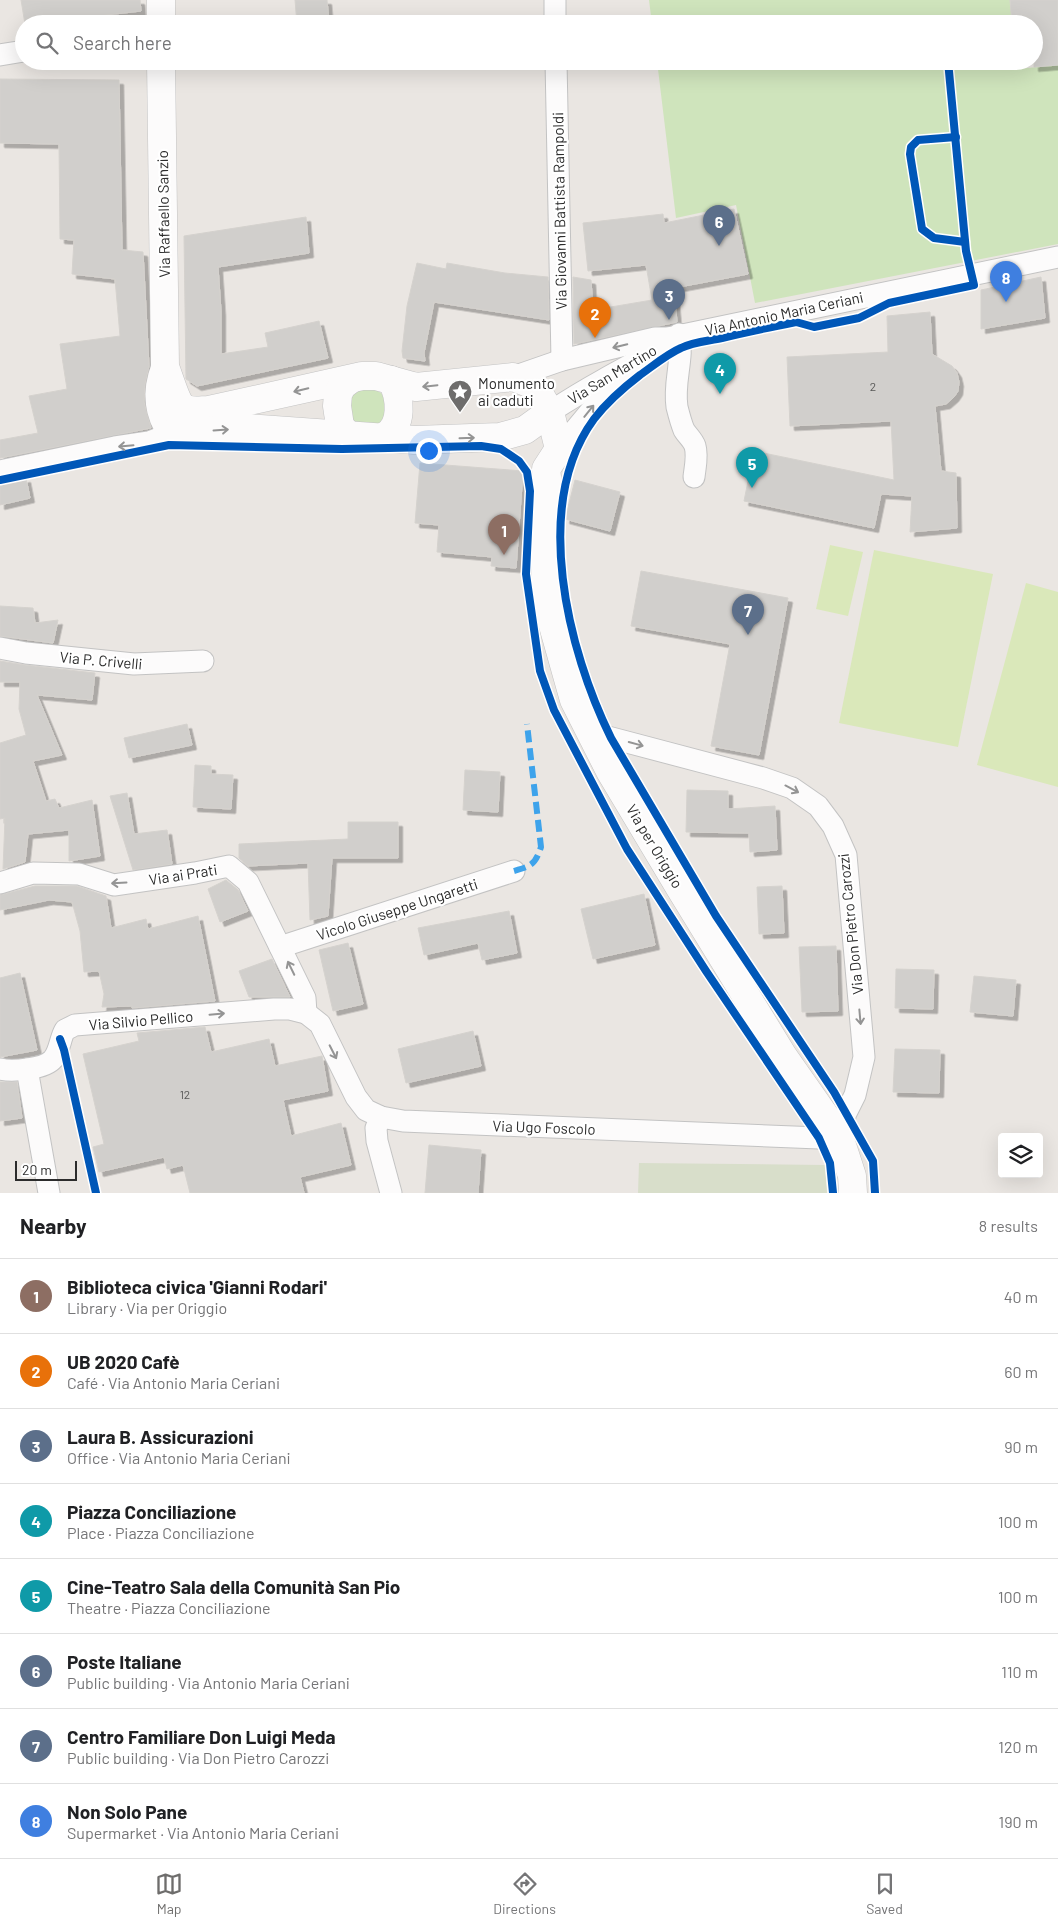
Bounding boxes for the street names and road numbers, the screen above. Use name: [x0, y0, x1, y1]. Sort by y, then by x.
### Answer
street label: Via Giovanni Battista Rampoldi: [548, 112, 570, 310]
street label: Via Raffaello Sanzio: [153, 150, 173, 278]
street label: Via Antonio Maria Ceriani: [703, 287, 865, 339]
street label: Via San Martino: [564, 340, 660, 408]
street label: Via P. Crivelli: [59, 647, 143, 673]
street label: Via per Origgio: [623, 801, 687, 891]
street label: Via Don Pietro Carozzi: [834, 853, 866, 995]
street label: Via ai Prati: [148, 860, 218, 888]
street label: Vicolo Giuseppe Ungaretti: [314, 874, 480, 944]
street label: Via Silvio Pellico: [88, 1006, 194, 1034]
street label: Via Ugo Foscolo: [492, 1116, 596, 1138]

